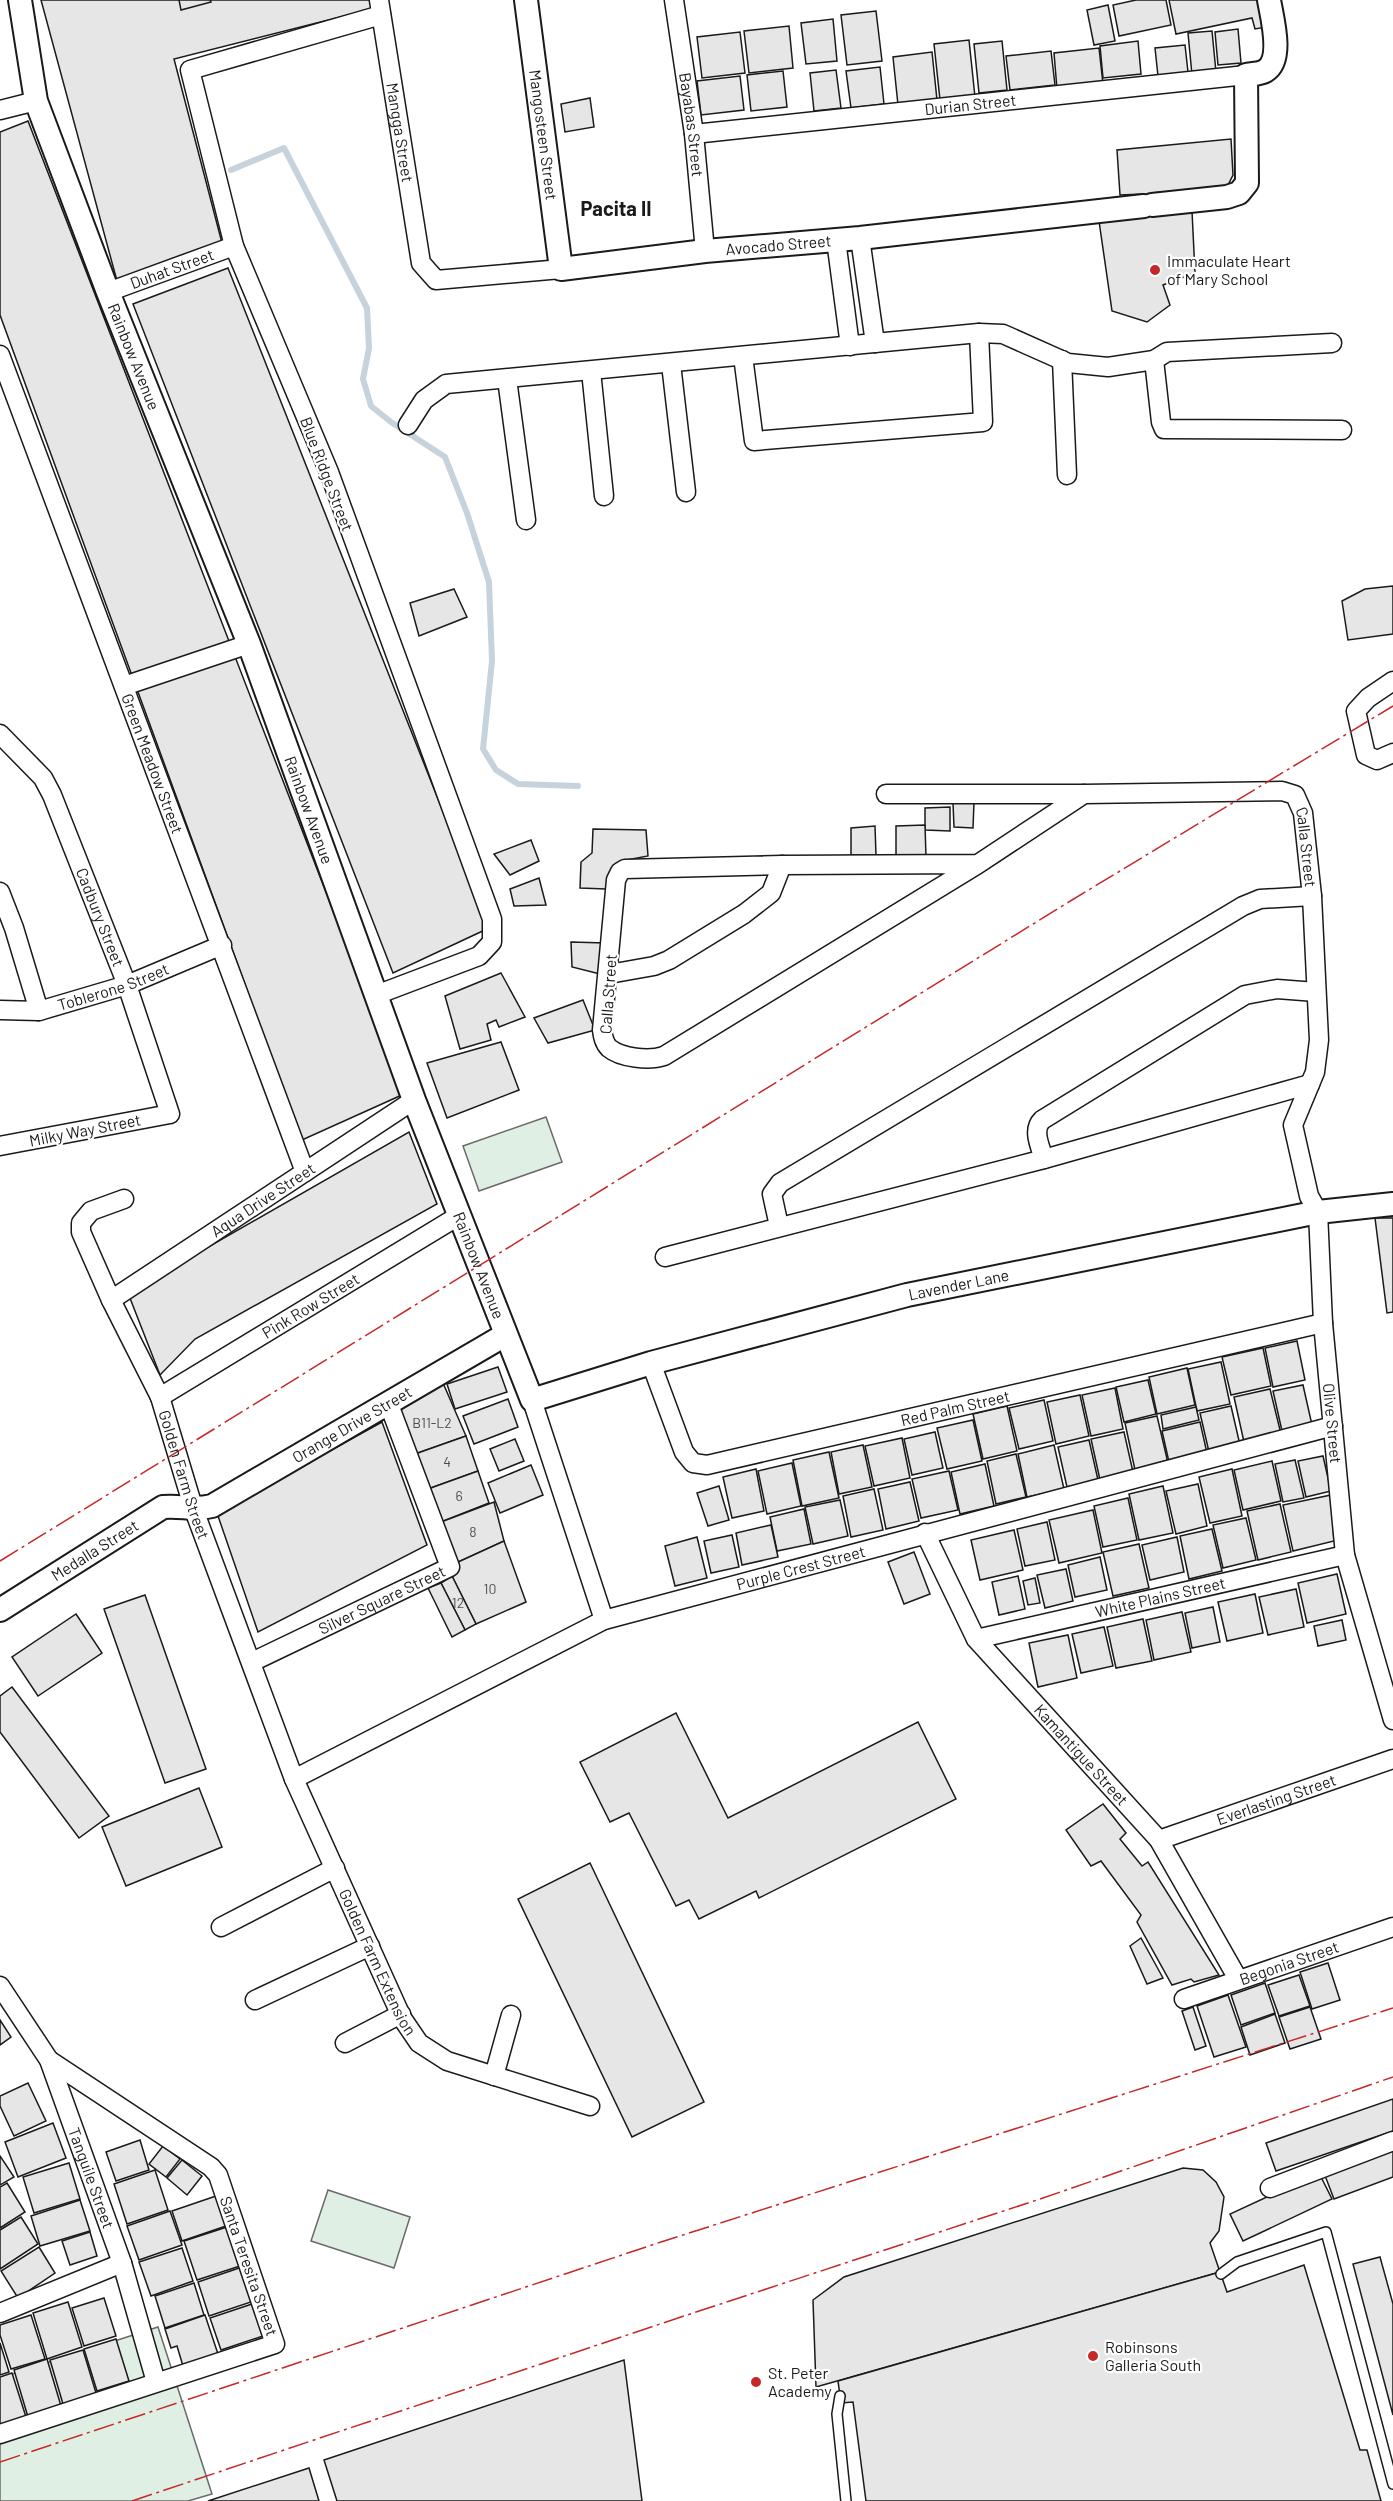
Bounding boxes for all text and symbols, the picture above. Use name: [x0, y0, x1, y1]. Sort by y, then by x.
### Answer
street label: Mangosteen Street: [526, 68, 562, 201]
street label: Bayabas Street: [676, 71, 708, 178]
street label: Mangga Street: [383, 81, 418, 183]
street label: Durian Street: [924, 90, 1017, 118]
district label: Pacita II: [581, 196, 651, 220]
street label: Avocado Street: [725, 230, 832, 258]
street label: Duhat Street: [127, 244, 216, 292]
place label: Immaculate Heart of Mary School: [1167, 251, 1291, 288]
marker: Immaculate Heart of Mary School: [1148, 263, 1162, 277]
street label: Rainbow Avenue: [104, 300, 164, 413]
street label: Blue Ridge Street: [297, 414, 358, 534]
street label: Green Meadow Street: [118, 691, 188, 836]
street label: Rainbow Avenue: [281, 753, 338, 866]
street label: Calla Street: [1292, 804, 1321, 888]
street label: Cadbury Street: [73, 865, 129, 969]
street label: Calla Street: [595, 953, 620, 1035]
street label: Toblerone Street: [55, 959, 171, 1014]
street label: Milky Way Street: [27, 1109, 142, 1150]
street label: Aqua Drive Street: [207, 1158, 318, 1241]
street label: Rainbow Avenue: [450, 1209, 509, 1321]
street label: Lavender Lane: [907, 1265, 1010, 1304]
street label: Pink Row Street: [258, 1269, 362, 1342]
street label: Orange Drive Street: [288, 1382, 415, 1466]
street label: Olive Street: [1320, 1382, 1346, 1464]
street label: Red Palm Street: [899, 1385, 1012, 1429]
street label: Golden Farm Street: [155, 1408, 214, 1542]
house number: B11-L2: [412, 1414, 452, 1431]
house number: 4: [443, 1453, 451, 1470]
house number: 6: [455, 1487, 463, 1504]
street label: Medalla Street: [47, 1515, 142, 1584]
house number: 8: [469, 1523, 477, 1540]
street label: Purple Crest Street: [734, 1541, 867, 1593]
street label: Silver Square Street: [315, 1561, 448, 1638]
street label: White Plains Street: [1093, 1573, 1227, 1621]
house number: 10: [484, 1580, 496, 1597]
house number: 12: [452, 1594, 464, 1611]
street label: Kamantigue Street: [1031, 1700, 1133, 1809]
street label: Everlasting Street: [1214, 1770, 1338, 1828]
street label: Golden Farm Extension: [336, 1886, 421, 2039]
street label: Begonia Street: [1237, 1937, 1341, 1988]
street label: Tanguile Street: [65, 2125, 119, 2231]
street label: Santa Teresita Street: [217, 2193, 282, 2338]
place label: Robinsons Galleria South: [1105, 2337, 1201, 2374]
marker: Robinsons Galleria South: [1086, 2349, 1100, 2363]
place label: St. Peter Academy: [768, 2363, 832, 2400]
marker: St. Peter Academy: [749, 2375, 763, 2389]

